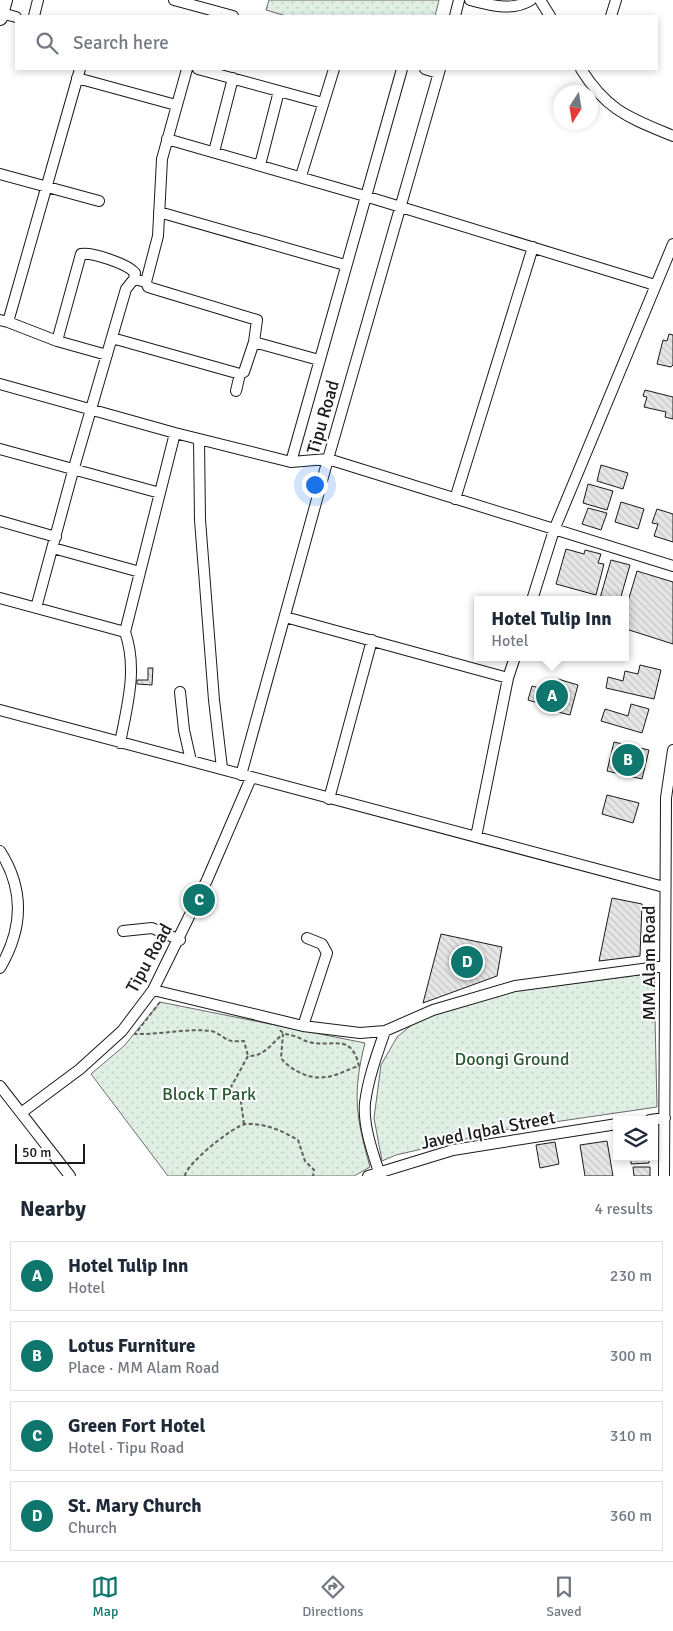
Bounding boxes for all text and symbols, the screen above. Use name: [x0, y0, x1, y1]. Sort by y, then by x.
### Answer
search box: [15, 15, 658, 70]
icon: search: [33, 29, 61, 57]
text: Search here: [73, 31, 169, 55]
north arrow: [553, 85, 598, 130]
street label: Tipu Road: [302, 378, 344, 456]
your location: [302, 472, 328, 498]
popup: [474, 596, 629, 661]
text: Hotel Tulip Inn: [491, 607, 612, 631]
text: Hotel: [491, 631, 528, 651]
pin: A: [536, 677, 568, 715]
pin: B: [612, 741, 644, 779]
pin: C: [183, 881, 215, 919]
street label: MM Alam Road: [638, 905, 660, 1021]
street label: Tipu Road: [121, 920, 177, 996]
pin: D: [451, 943, 483, 981]
park label: Doongi Ground: [455, 1048, 569, 1070]
park label: Block T Park: [162, 1083, 256, 1105]
street label: Javed Iqbal Street: [419, 1106, 557, 1154]
map controls: [613, 1116, 658, 1161]
button: layers: [613, 1116, 658, 1161]
scale bar: [15, 1141, 85, 1164]
text: 50 m: [22, 1144, 51, 1161]
text: Nearby: [20, 1196, 86, 1222]
text: 4 results: [594, 1199, 653, 1219]
text: Hotel Tulip Inn: [68, 1254, 188, 1278]
text: A: [32, 1266, 42, 1286]
text: 230 m: [610, 1266, 652, 1286]
text: Hotel: [68, 1278, 105, 1298]
text: Lotus Furniture: [68, 1334, 196, 1358]
text: B: [32, 1346, 42, 1366]
text: 300 m: [610, 1346, 652, 1366]
text: Place · MM Alam Road: [68, 1358, 220, 1378]
text: Green Fort Hotel: [68, 1414, 205, 1438]
text: C: [32, 1426, 42, 1446]
text: 310 m: [610, 1426, 652, 1446]
text: Hotel · Tipu Road: [68, 1438, 184, 1458]
text: St. Mary Church: [68, 1494, 202, 1518]
text: D: [32, 1506, 42, 1526]
text: 360 m: [610, 1506, 652, 1526]
text: Church: [68, 1518, 117, 1538]
tab: Map: [91, 1573, 119, 1620]
tab: Directions: [302, 1573, 363, 1620]
tab: Saved: [546, 1573, 582, 1620]

